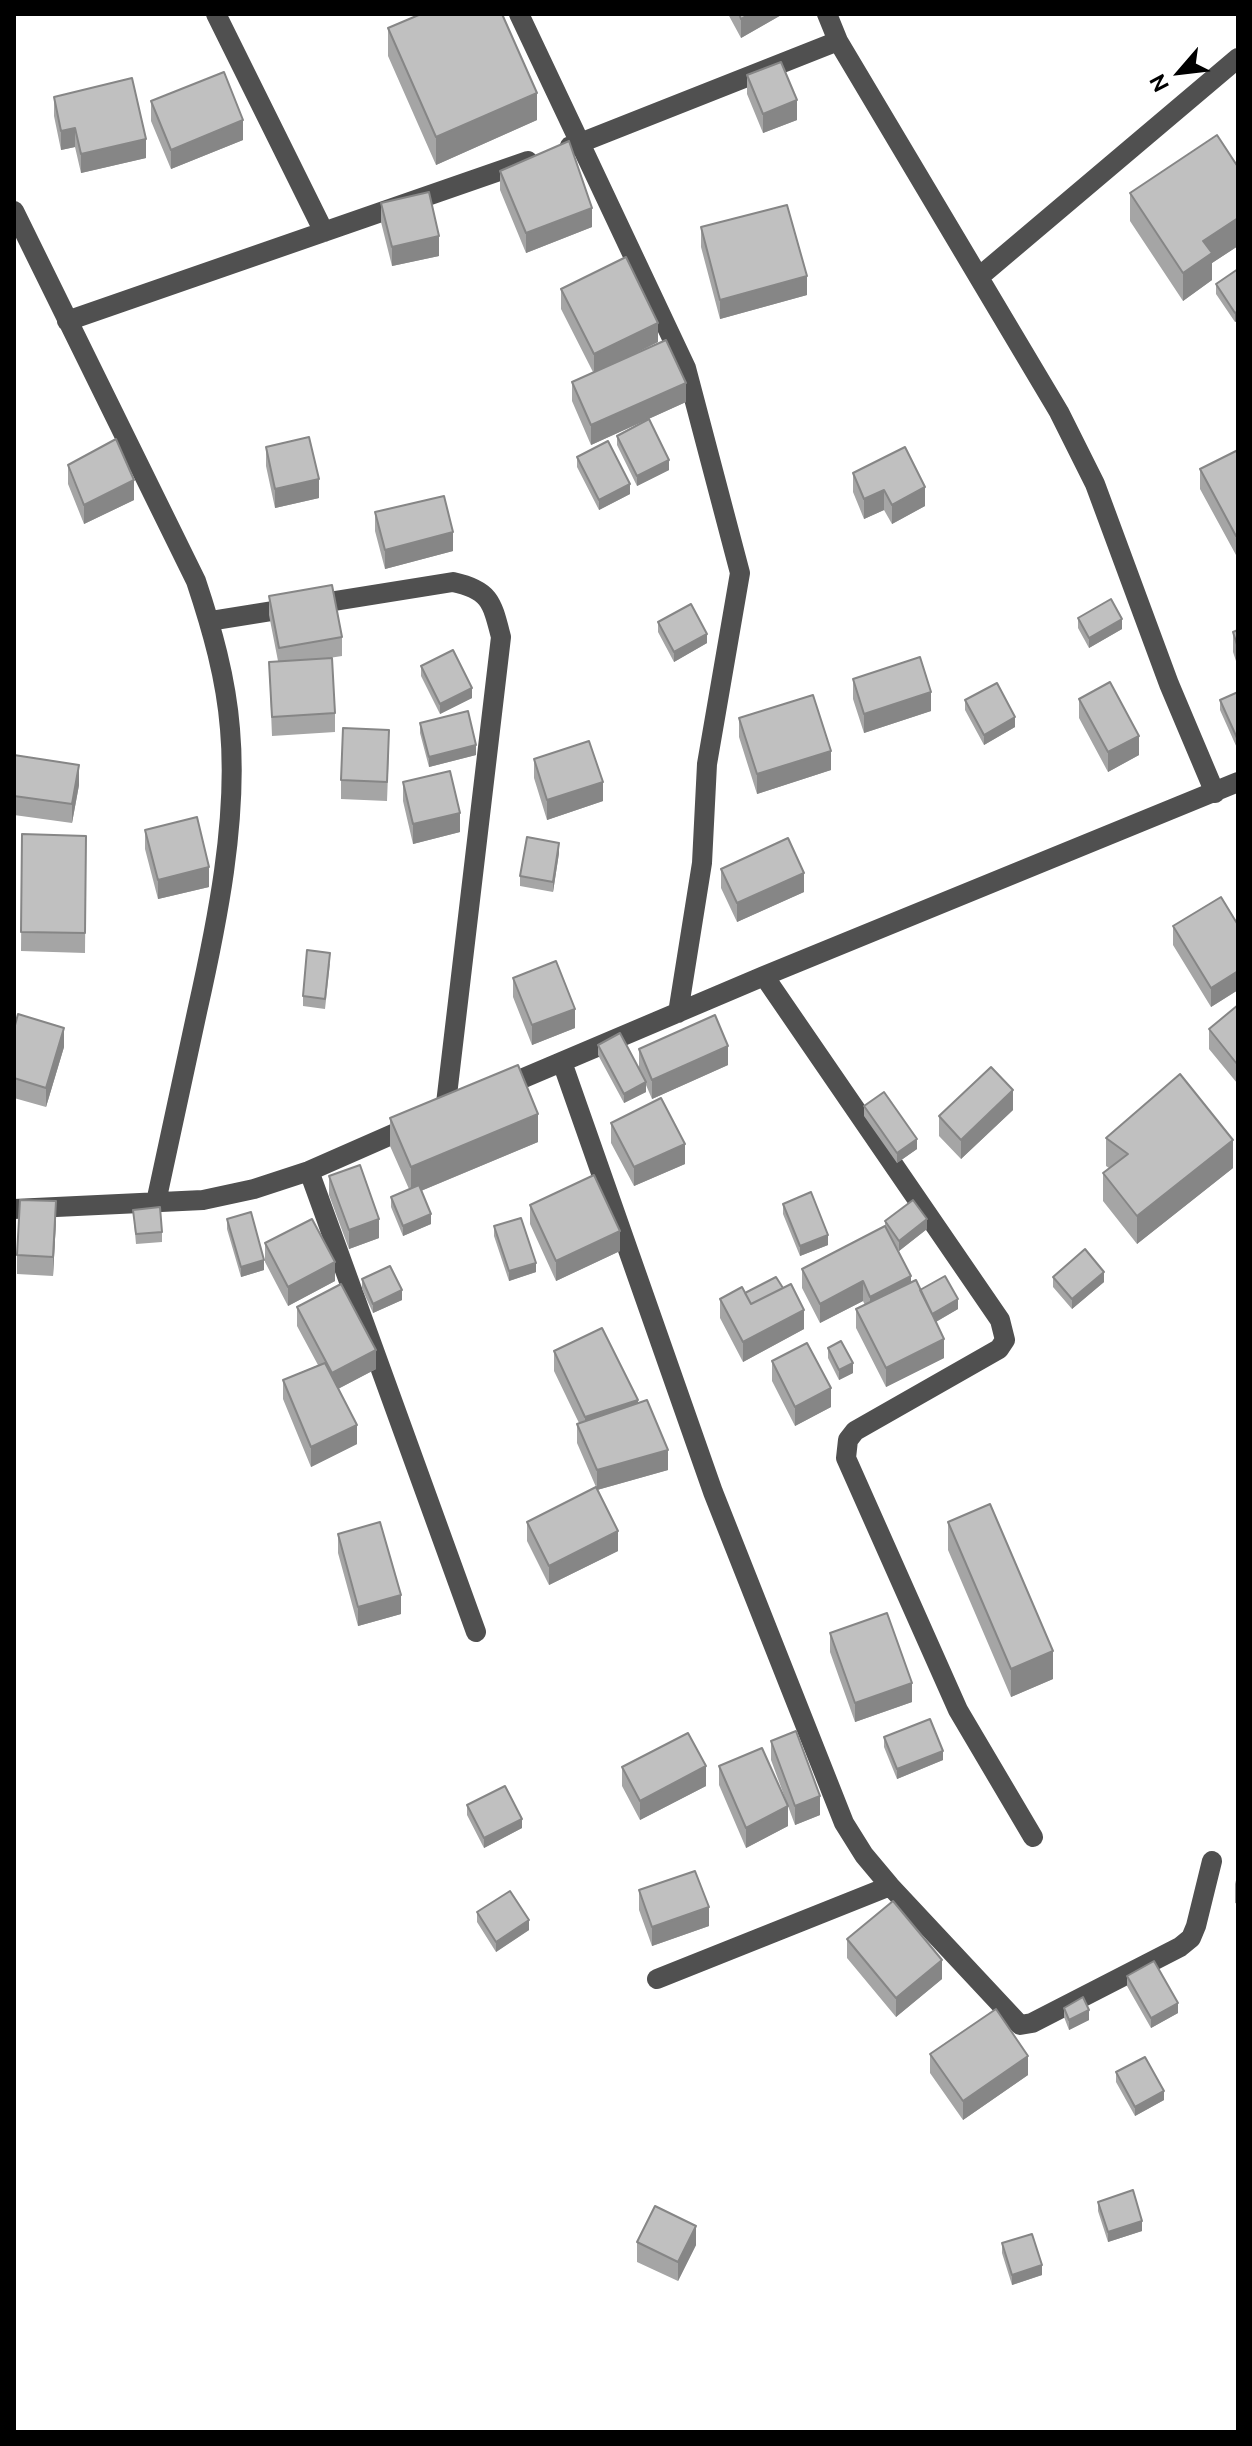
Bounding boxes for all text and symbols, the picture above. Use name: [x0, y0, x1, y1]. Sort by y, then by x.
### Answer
north arrow: [1140, 32, 1220, 112]
text: N: [1143, 70, 1173, 97]

